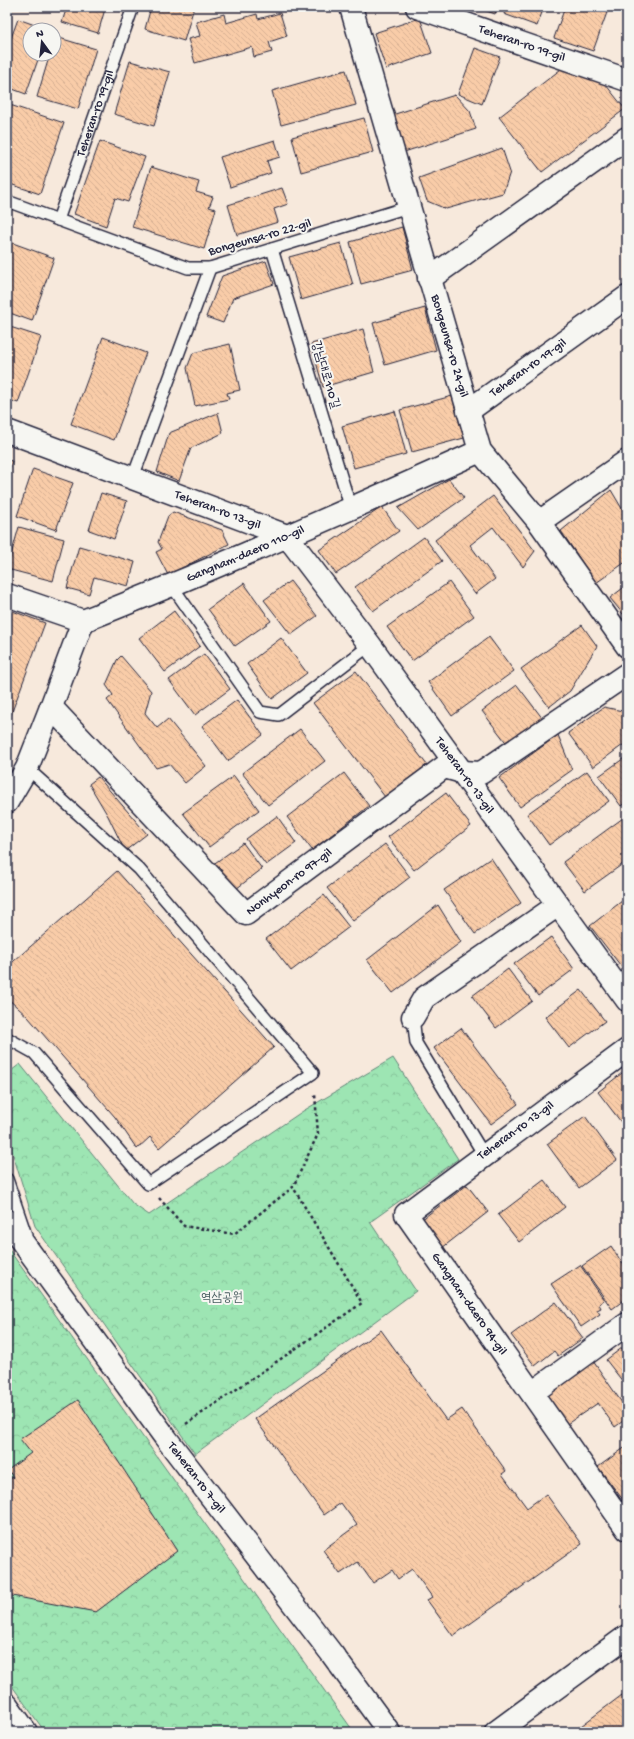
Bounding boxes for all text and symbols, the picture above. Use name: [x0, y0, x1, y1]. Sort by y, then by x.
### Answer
street label: Teheran-ro 19-gil: [475, 21, 567, 66]
north arrow: [22, 22, 62, 62]
text: N: [35, 28, 45, 41]
street label: Teheran-ro 19-gil: [73, 68, 118, 160]
street label: Bongeunsa-ro 22-gil: [206, 216, 313, 260]
street label: Bongeunsa-ro 24-gil: [427, 292, 472, 399]
street label: Teheran-ro 19-gil: [486, 335, 570, 401]
street label: 강남대로110길: [308, 339, 342, 411]
street label: Teheran-ro 13-gil: [171, 487, 263, 533]
street label: Gangnam-daero 110-gil: [184, 522, 307, 586]
street label: Teheran-ro 13-gil: [431, 733, 497, 817]
street label: Nonhyeon-ro 97-gil: [243, 845, 335, 919]
street label: Teheran-ro 13-gil: [474, 1098, 557, 1164]
street label: Gangnam-daero 94-gil: [428, 1250, 510, 1358]
park label: 역삼공원: [201, 1291, 243, 1306]
street label: Teheran-ro 7-gil: [164, 1438, 229, 1516]

